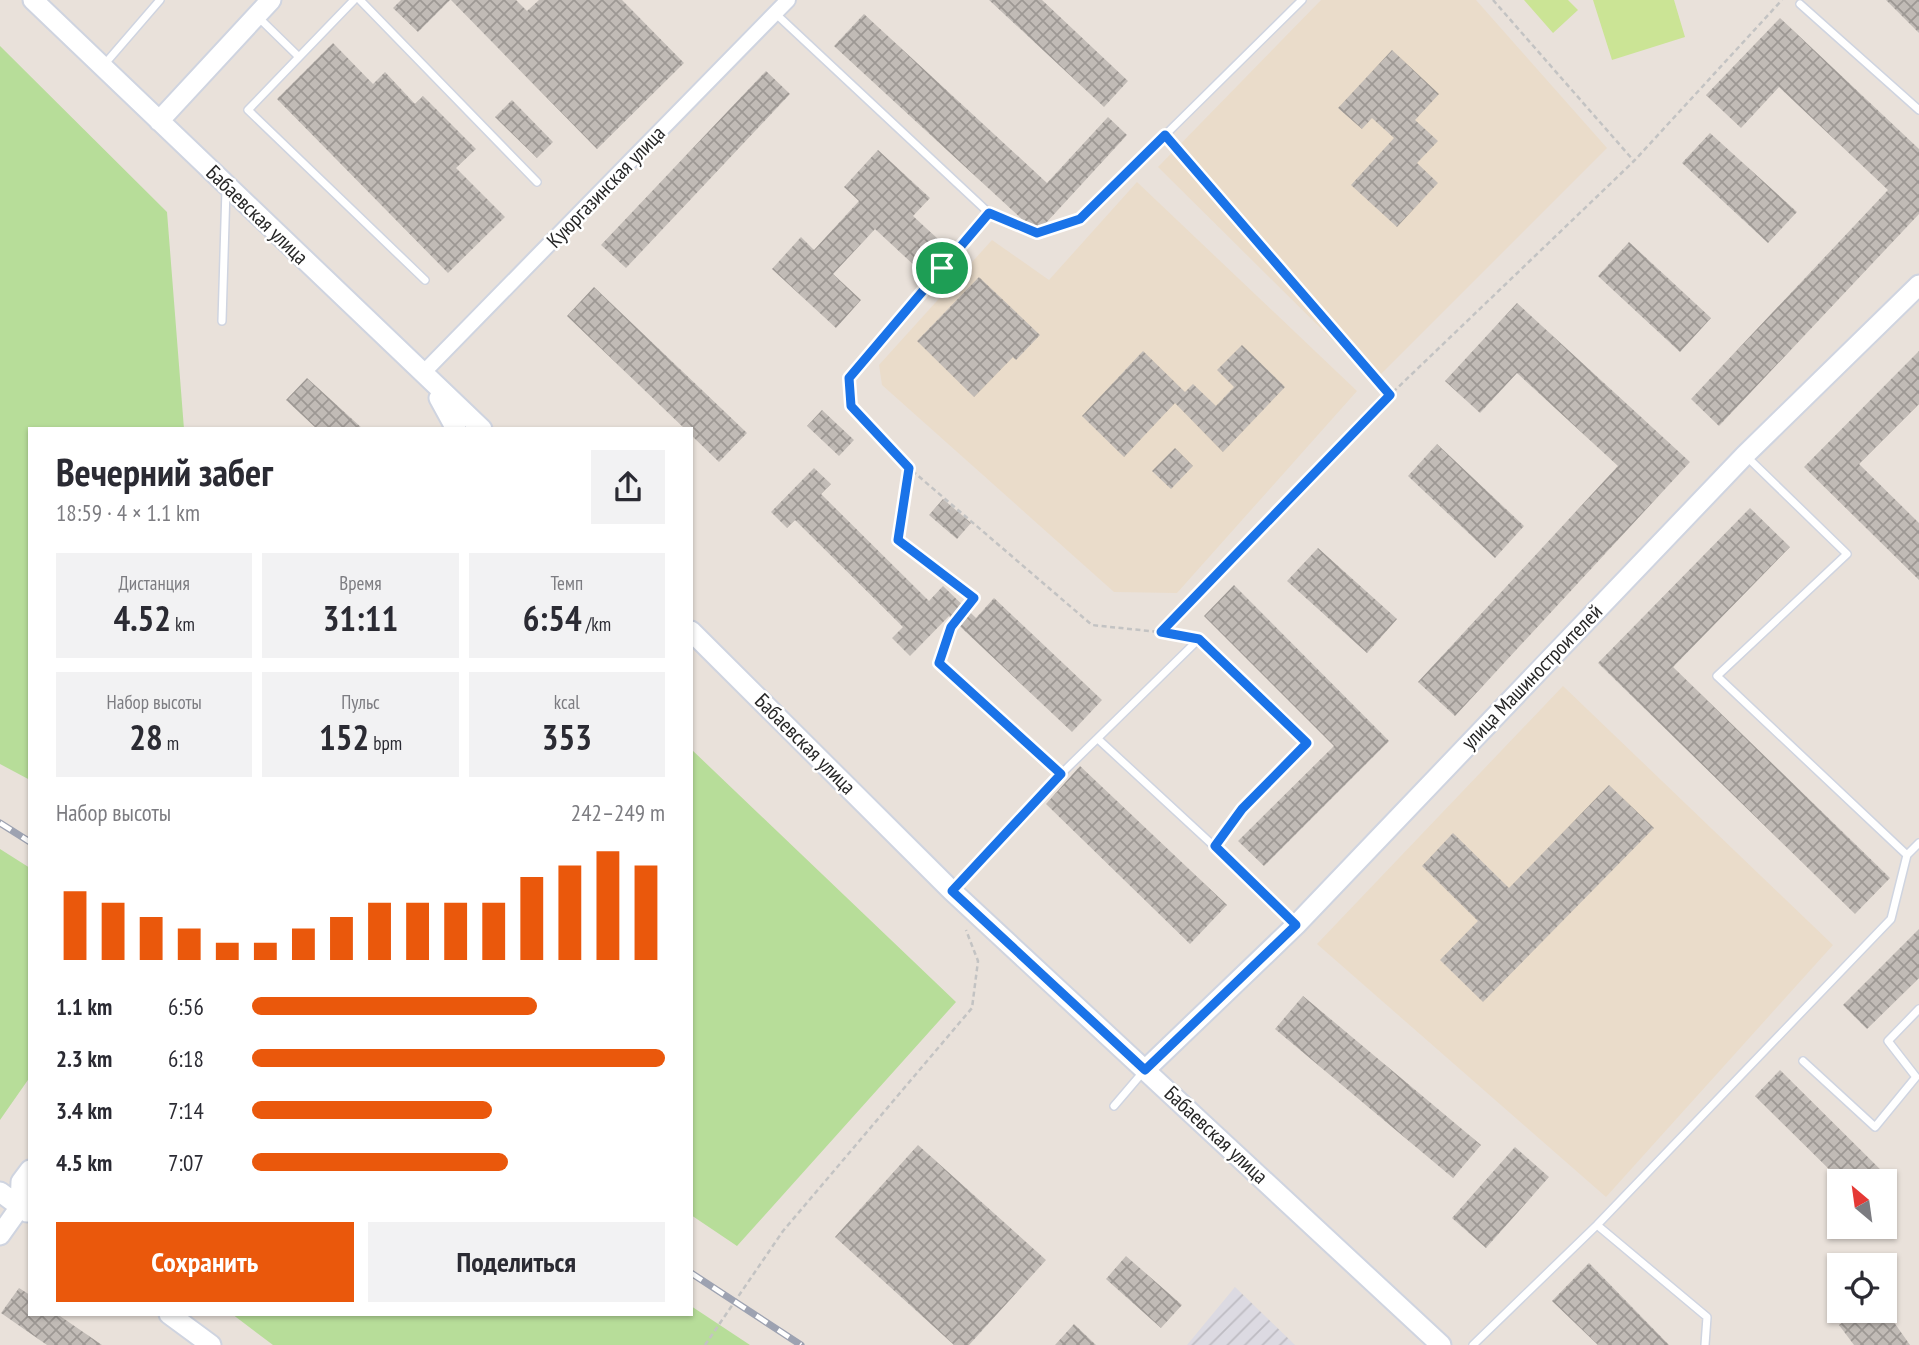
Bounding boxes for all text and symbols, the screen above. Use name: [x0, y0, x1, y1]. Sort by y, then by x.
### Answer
street label: Куюргазинская улица: [541, 120, 671, 253]
street label: Бабаевская улица: [201, 159, 314, 270]
pin: [912, 238, 972, 298]
icon: arrive: [923, 249, 961, 287]
text: Вечерний забег: [56, 447, 273, 496]
button: share: [591, 450, 665, 524]
text: 18:59 · 4 × 1.1 km: [56, 498, 200, 527]
text: Дистанция: [119, 571, 190, 595]
text: Время: [339, 571, 382, 595]
text: Темп: [551, 571, 583, 595]
text: 4.52: [113, 595, 171, 641]
text: 31:11: [323, 595, 398, 641]
text: 6:54: [523, 595, 582, 641]
street label: улица Машиностроителей: [1455, 598, 1608, 755]
text: km: [171, 612, 195, 636]
text: /km: [582, 612, 611, 636]
street label: Бабаевская улица: [749, 687, 862, 800]
text: Набор высоты: [107, 690, 202, 714]
text: Пульс: [341, 690, 380, 714]
text: kcal: [554, 690, 580, 714]
text: 28: [129, 714, 163, 760]
text: 152: [319, 714, 369, 760]
text: 353: [542, 714, 592, 760]
text: m: [163, 731, 179, 755]
text: bpm: [369, 731, 402, 755]
text: Набор высоты: [56, 798, 171, 827]
text: 242–249 m: [571, 798, 665, 827]
text: 1.1 km: [56, 992, 112, 1021]
text: 6:56: [168, 992, 204, 1021]
text: 2.3 km: [56, 1044, 112, 1073]
text: 6:18: [168, 1044, 204, 1073]
street label: Бабаевская улица: [1159, 1080, 1274, 1189]
text: 3.4 km: [56, 1096, 112, 1125]
text: 7:14: [168, 1096, 204, 1125]
text: 4.5 km: [56, 1148, 112, 1177]
text: 7:07: [168, 1148, 204, 1177]
north arrow: [1827, 1169, 1897, 1239]
map controls: [1827, 1169, 1897, 1323]
button: Сохранить: [56, 1222, 354, 1302]
button: Поделиться: [368, 1222, 665, 1302]
button: locate: [1827, 1253, 1897, 1323]

